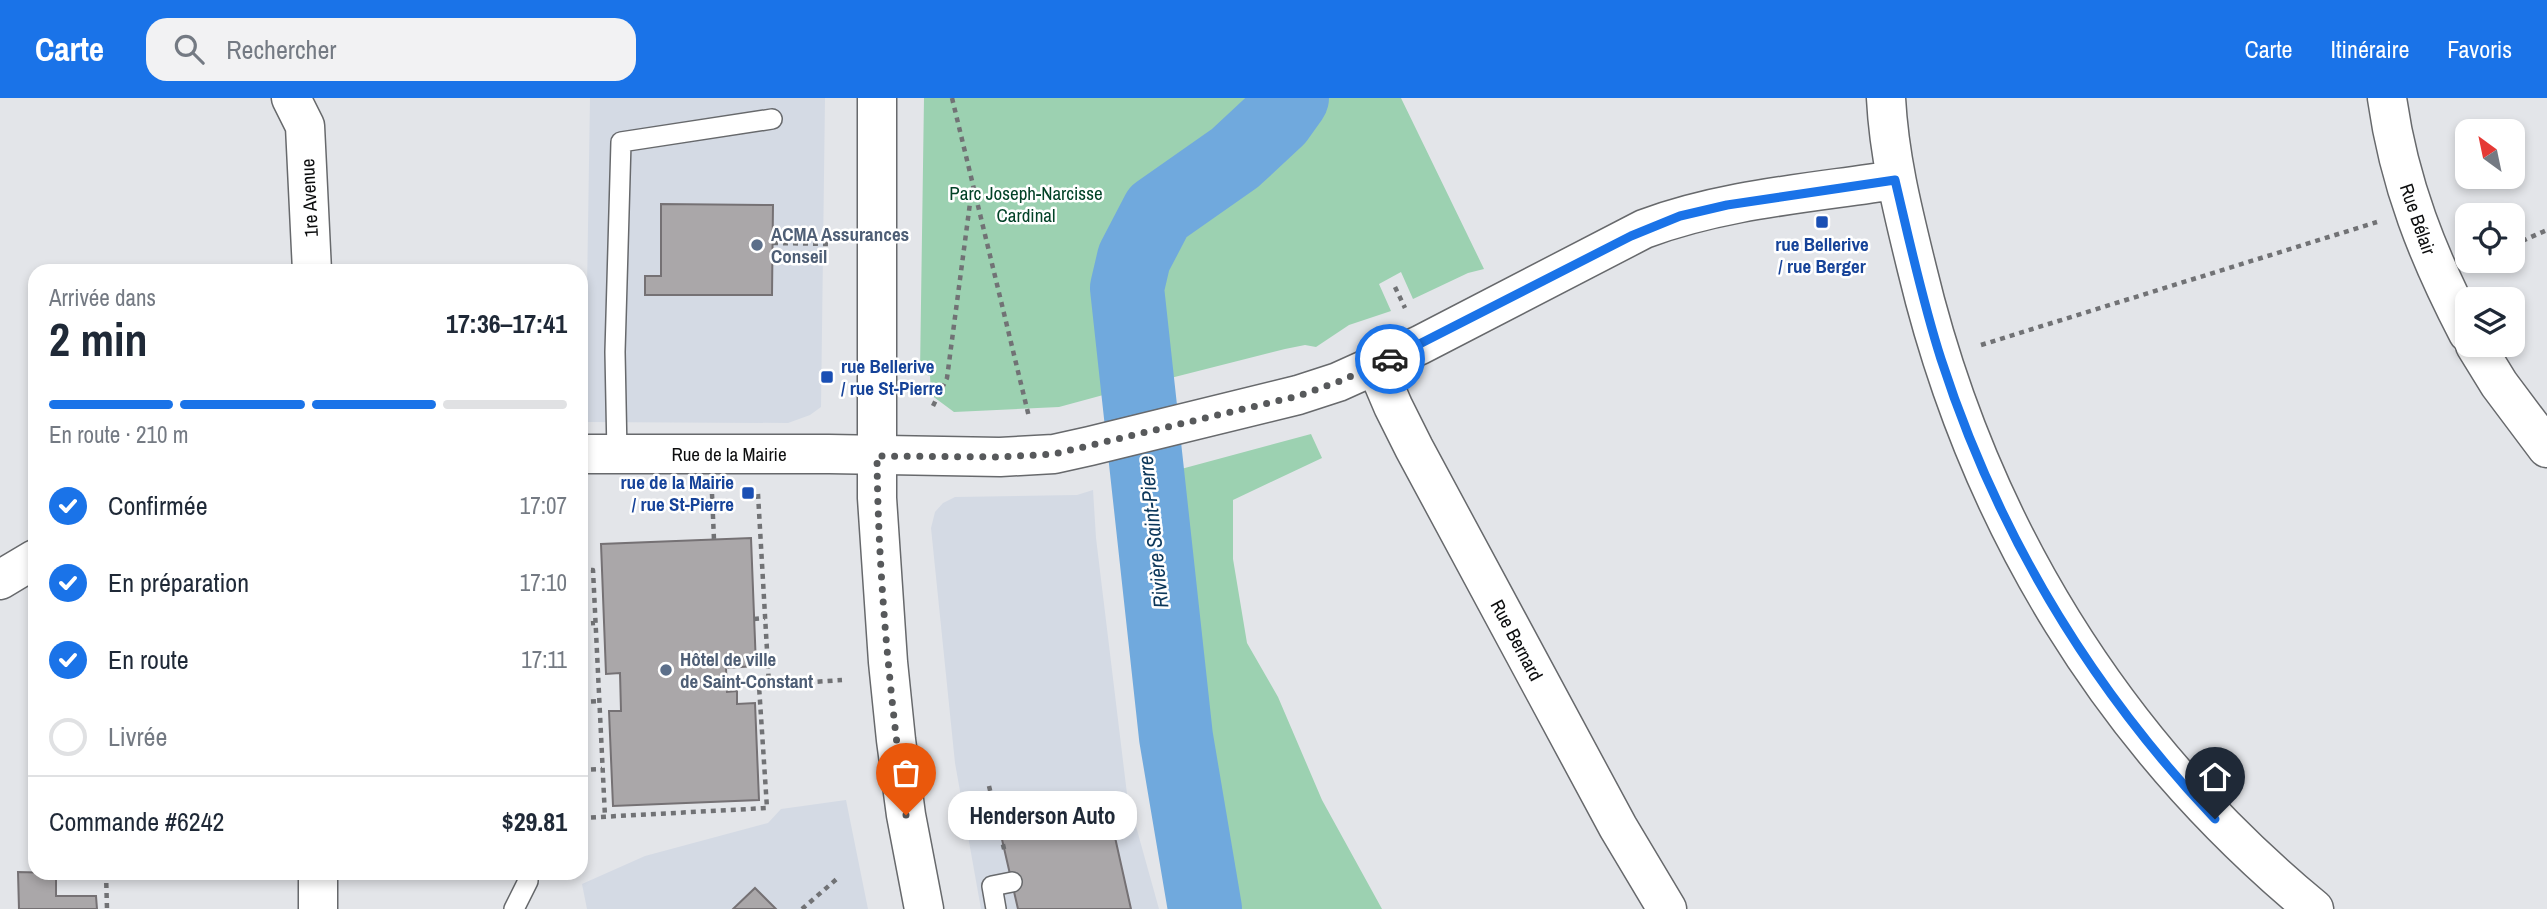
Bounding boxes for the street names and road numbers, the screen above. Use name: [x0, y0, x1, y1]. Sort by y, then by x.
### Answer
street label: 1re Avenue: [294, 158, 324, 238]
street label: Rue Bélair: [2394, 180, 2443, 259]
street label: Rue de la Mairie: [671, 441, 787, 467]
street label: Rue Bernard: [1485, 595, 1549, 685]

